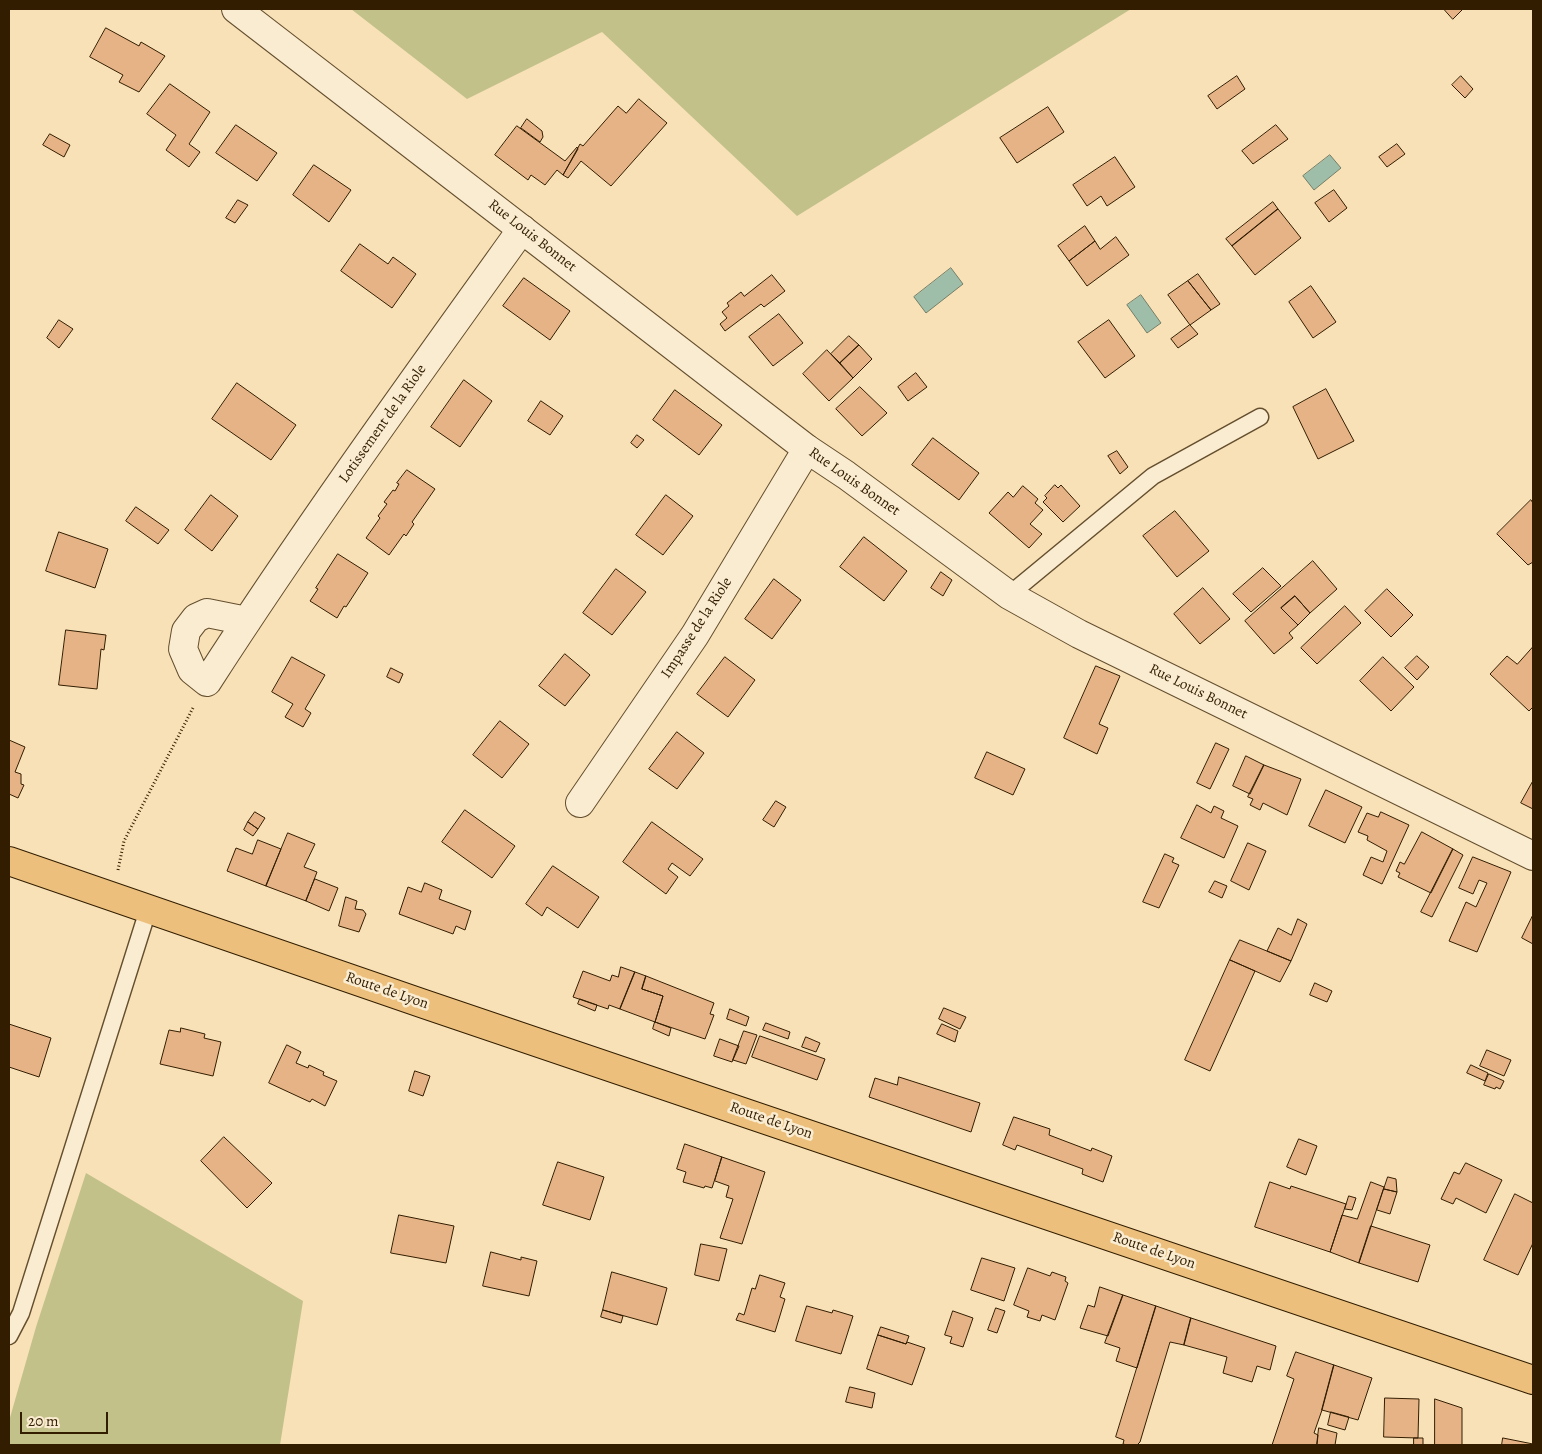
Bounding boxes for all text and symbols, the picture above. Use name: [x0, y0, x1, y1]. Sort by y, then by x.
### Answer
street label: Rue Louis Bonnet: [484, 196, 580, 276]
street label: Lotissement de la Riole: [335, 361, 431, 487]
street label: Rue Louis Bonnet: [805, 444, 903, 520]
street label: Impasse de la Riole: [658, 574, 736, 682]
street label: Rue Louis Bonnet: [1146, 660, 1250, 724]
street label: Route de Lyon: [343, 968, 431, 1014]
street label: Route de Lyon: [727, 1098, 815, 1144]
street label: Route de Lyon: [1110, 1228, 1198, 1274]
scale bar: [22, 1402, 110, 1434]
text: 20 m: [28, 1411, 59, 1431]

